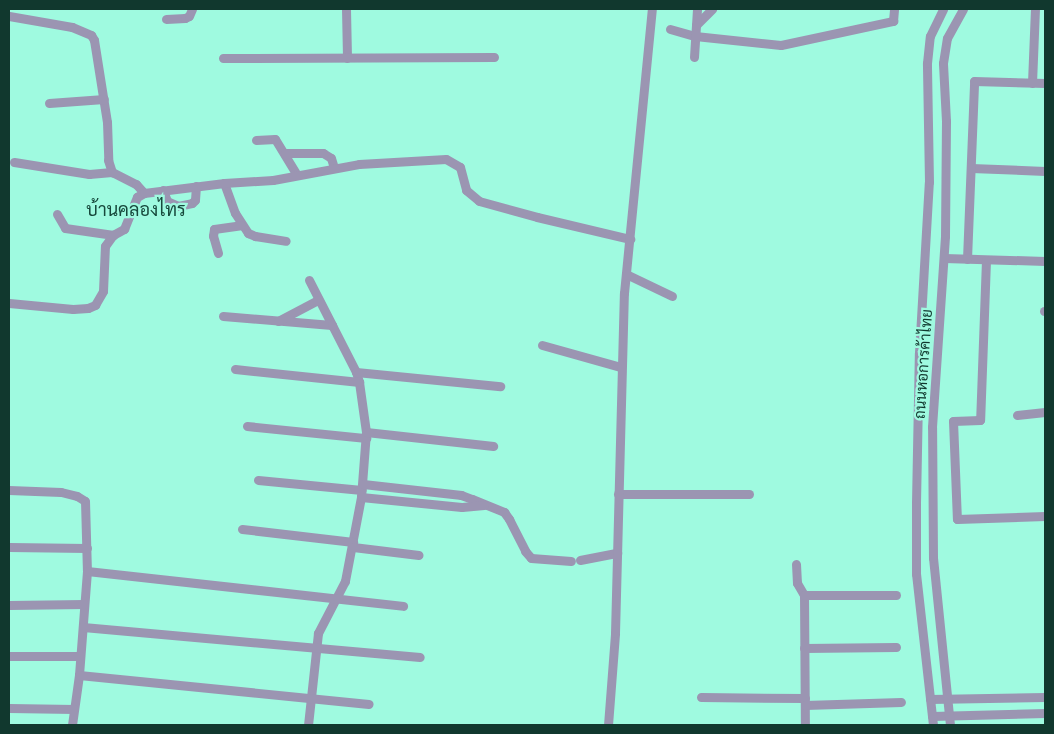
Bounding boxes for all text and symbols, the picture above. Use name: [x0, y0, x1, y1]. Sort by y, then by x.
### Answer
district label: บ้านคลองไทร: [86, 198, 186, 220]
street label: ถนนหอการค้าไทย: [910, 309, 936, 419]

